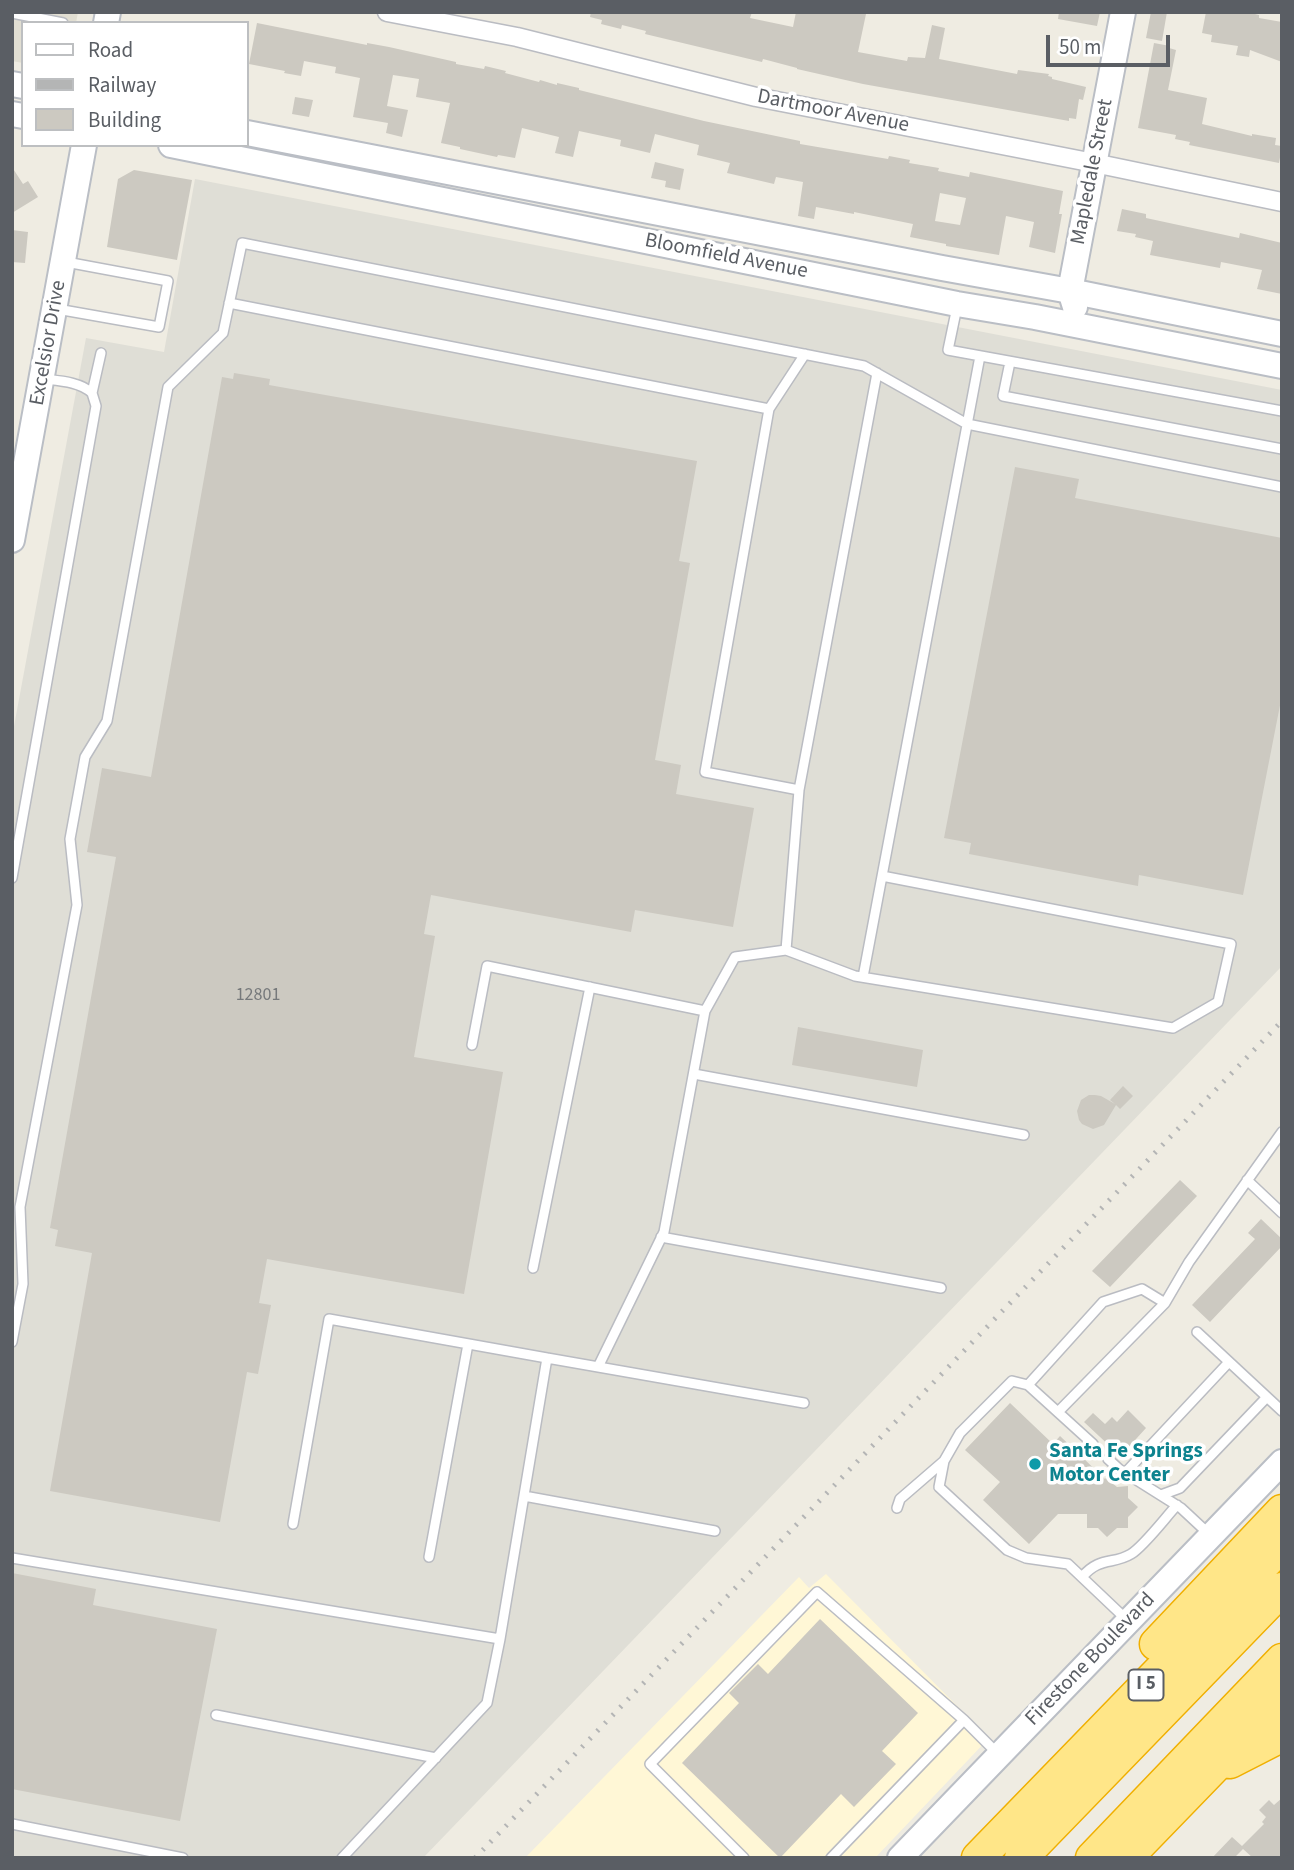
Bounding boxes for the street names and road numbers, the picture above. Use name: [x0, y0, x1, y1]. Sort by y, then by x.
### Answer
street label: Dartmoor Avenue: [755, 85, 911, 139]
street label: Mapledale Street: [1067, 97, 1119, 247]
street label: Bloomfield Avenue: [642, 229, 810, 285]
street label: Excelsior Drive: [26, 278, 72, 408]
street label: Firestone Boulevard: [1021, 1588, 1161, 1732]
road number: I 5: [1128, 1670, 1164, 1700]

